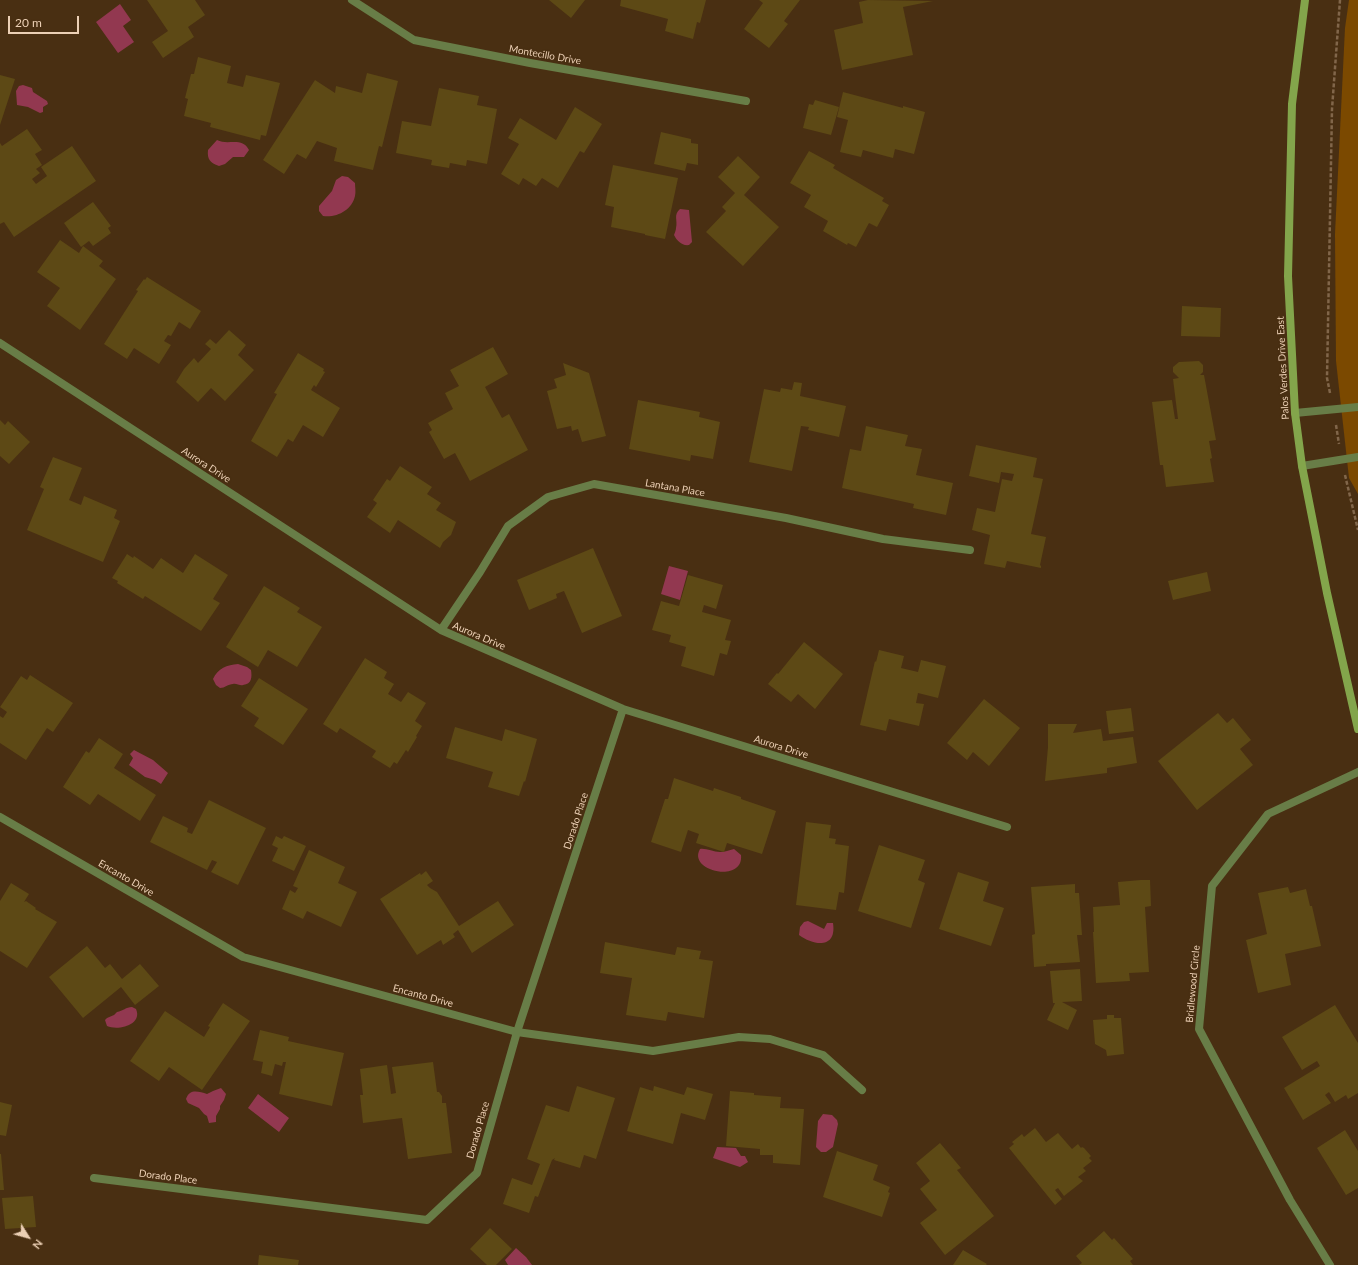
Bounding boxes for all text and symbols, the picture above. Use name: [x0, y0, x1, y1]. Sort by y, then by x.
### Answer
scale bar: [10, 8, 81, 34]
text: 20 m: [15, 15, 42, 30]
street label: Montecillo Drive: [508, 43, 582, 67]
street label: Palos Verdes Drive East: [1274, 316, 1292, 420]
street label: Aurora Drive: [179, 445, 233, 485]
street label: Lantana Place: [644, 477, 706, 499]
street label: Aurora Drive: [451, 619, 507, 653]
street label: Aurora Drive: [752, 733, 810, 761]
street label: Dorado Place: [561, 791, 591, 851]
street label: Encanto Drive: [96, 857, 156, 899]
street label: Bridlewood Circle: [1184, 945, 1202, 1023]
street label: Encanto Drive: [391, 982, 455, 1010]
street label: Dorado Place: [464, 1100, 492, 1160]
street label: Dorado Place: [138, 1167, 198, 1187]
north arrow: [8, 1217, 48, 1257]
text: N: [30, 1237, 46, 1252]

